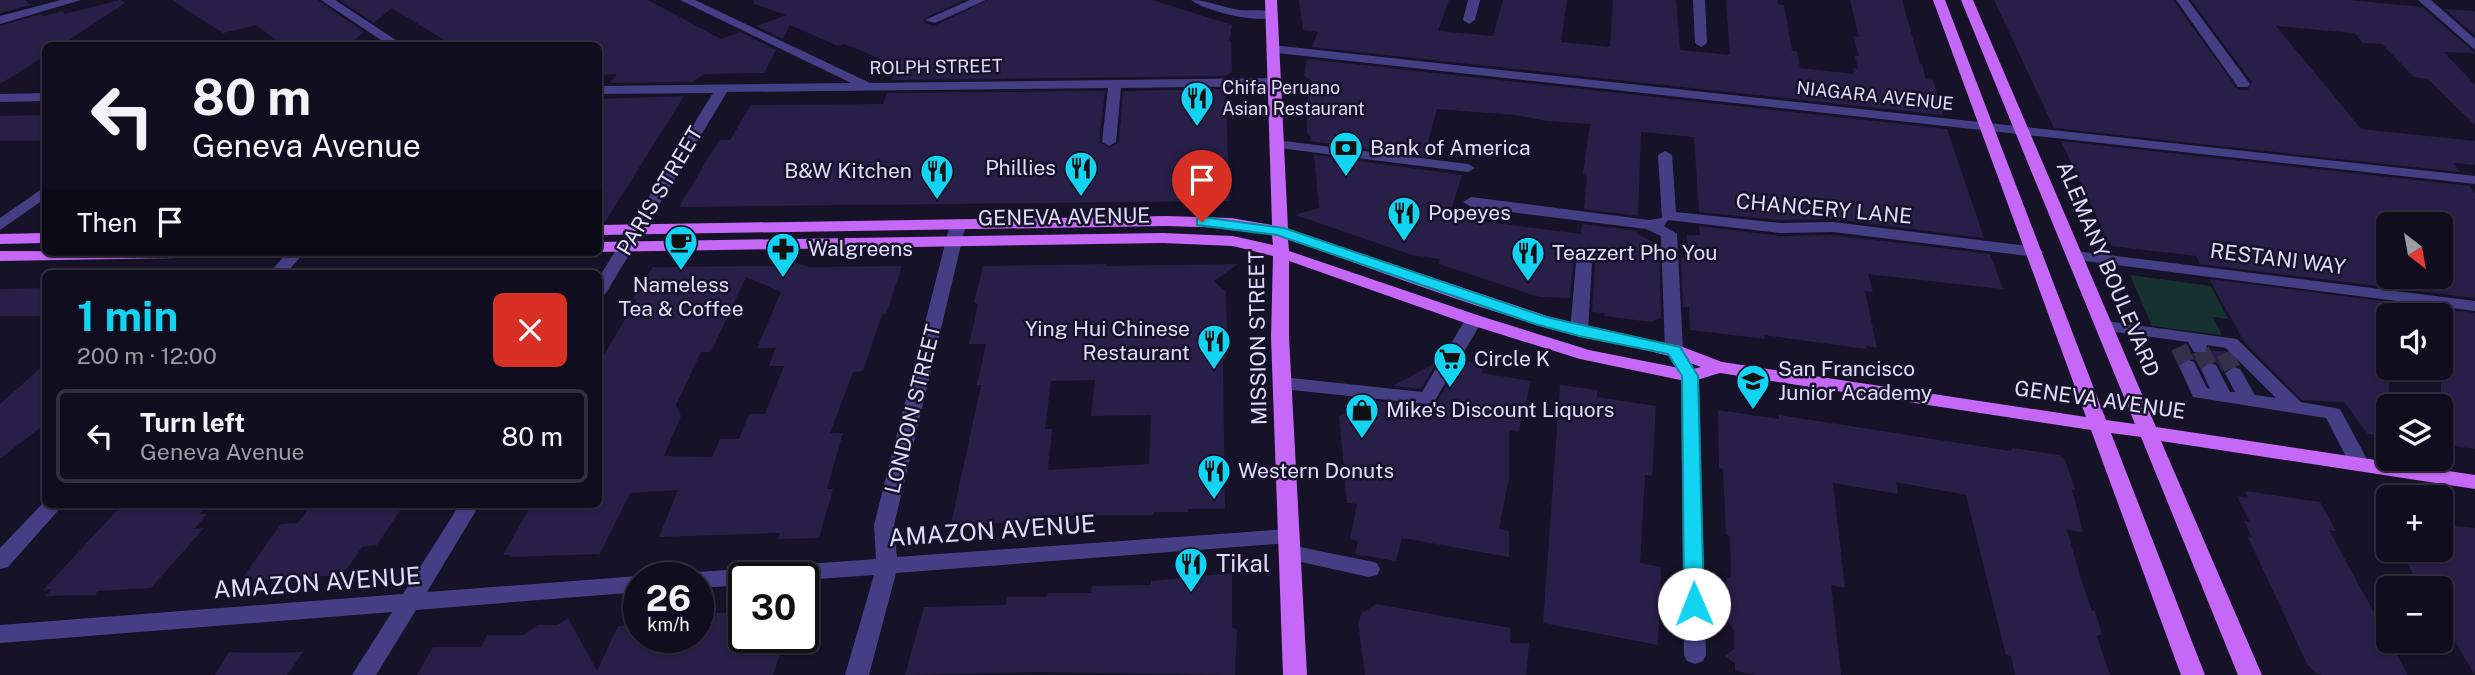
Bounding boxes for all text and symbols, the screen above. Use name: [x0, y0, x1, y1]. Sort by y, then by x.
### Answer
street label: ROLPH STREET: [869, 55, 1003, 78]
text: 80 m: [192, 68, 311, 126]
icon: left: [77, 70, 168, 161]
place label: Chifa Peruano Asian Restaurant: [1222, 77, 1365, 119]
street label: NIAGARA AVENUE: [1796, 77, 1955, 114]
restaurant icon: Chifa Peruano Asian Restaurant: [1178, 79, 1216, 128]
street label: PARIS STREET: [611, 122, 708, 260]
text: Geneva Avenue: [192, 127, 421, 164]
bank icon: Bank of America: [1327, 129, 1365, 178]
place label: Bank of America: [1370, 135, 1531, 160]
restaurant icon: Phillies: [1062, 149, 1100, 198]
pin: [1172, 150, 1232, 222]
restaurant icon: B&W Kitchen: [918, 152, 956, 201]
place label: Phillies: [985, 155, 1056, 180]
street label: ALEMANY BOULEVARD: [2052, 157, 2165, 380]
place label: B&W Kitchen: [784, 158, 912, 183]
icon: arrive: [1183, 161, 1221, 199]
street label: CHANCERY LANE: [1735, 188, 1913, 229]
restaurant icon: Popeyes: [1385, 194, 1423, 243]
place label: Popeyes: [1428, 200, 1511, 225]
street label: GENEVA AVENUE: [978, 202, 1150, 231]
icon: arrive: [151, 203, 189, 241]
text: Then: [77, 207, 137, 238]
north arrow: [2376, 212, 2454, 289]
map controls: [2376, 212, 2453, 653]
cafe icon: Nameless Tea & Coffee: [662, 223, 700, 272]
pharmacy icon: Walgreens: [764, 230, 802, 279]
restaurant icon: Teazzert Pho You: [1509, 234, 1547, 283]
place label: Walgreens: [808, 236, 913, 261]
street label: RESTANI WAY: [2209, 238, 2348, 279]
place label: Teazzert Pho You: [1552, 240, 1718, 265]
street label: MISSION STREET: [1243, 251, 1272, 425]
place label: Nameless Tea & Coffee: [618, 272, 744, 321]
text: 1 min: [77, 291, 178, 340]
button: close: [493, 293, 567, 367]
button: sound: [2376, 303, 2453, 380]
place label: Ying Hui Chinese Restaurant: [1025, 316, 1190, 365]
street label: LONDON STREET: [879, 322, 946, 496]
restaurant icon: Ying Hui Chinese Restaurant: [1195, 322, 1233, 371]
supermarket icon: Circle K: [1431, 340, 1469, 389]
text: 200 m · 12:00: [77, 342, 217, 369]
place label: Circle K: [1474, 346, 1550, 371]
place label: San Francisco Junior Academy: [1778, 356, 1932, 405]
school or university icon: San Francisco Junior Academy: [1734, 362, 1772, 411]
street label: GENEVA AVENUE: [2013, 375, 2187, 424]
shop icon: Mike's Discount Liquors: [1343, 391, 1381, 440]
button: layers: [2376, 394, 2453, 471]
place label: Mike's Discount Liquors: [1386, 397, 1614, 422]
text: Turn left: [140, 407, 245, 438]
icon: left: [81, 417, 119, 455]
text: 80 m: [502, 421, 563, 452]
text: Geneva Avenue: [140, 438, 305, 465]
restaurant icon: Western Donuts: [1195, 452, 1233, 501]
place label: Western Donuts: [1238, 458, 1394, 483]
button: +: [2376, 485, 2453, 562]
street label: AMAZON AVENUE: [887, 509, 1096, 551]
restaurant icon: Tikal: [1172, 545, 1210, 594]
place label: Tikal: [1216, 549, 1270, 577]
street label: AMAZON AVENUE: [212, 561, 421, 603]
speed limit sign: 30: [728, 562, 819, 653]
position arrow: [1657, 567, 1731, 641]
button: −: [2376, 576, 2453, 653]
text: 26: [646, 578, 691, 619]
text: km/h: [647, 614, 690, 635]

